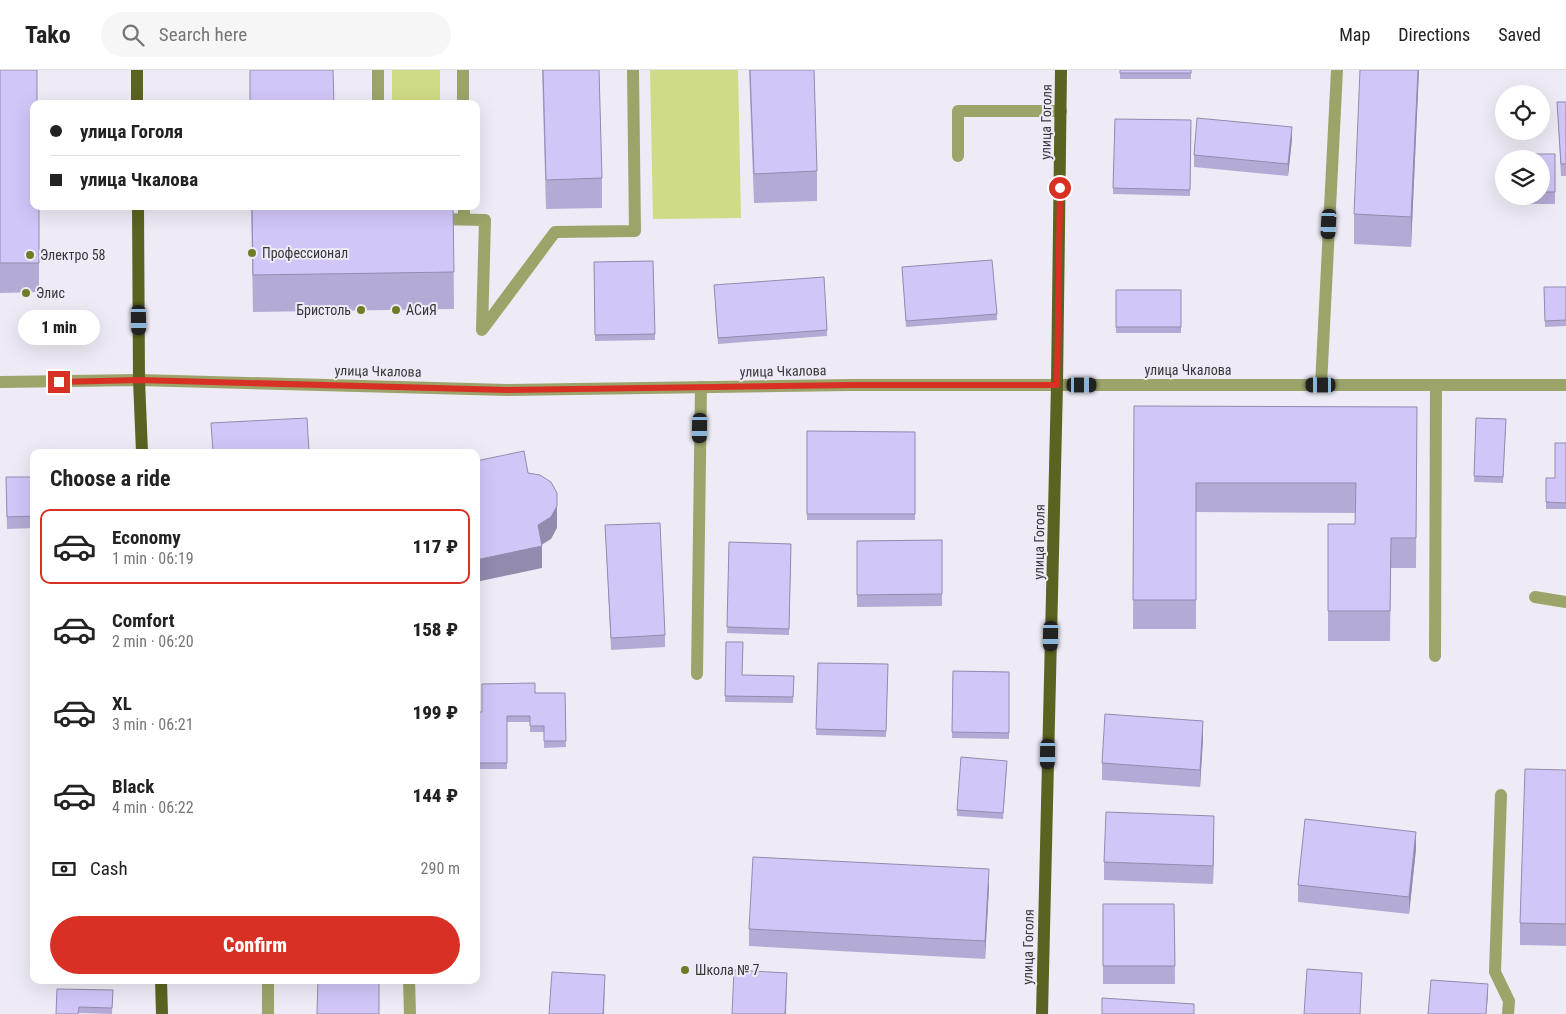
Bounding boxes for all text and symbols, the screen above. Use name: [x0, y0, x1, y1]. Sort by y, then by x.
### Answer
search box: [101, 12, 451, 57]
text: Tako: [25, 21, 71, 49]
icon: search: [119, 21, 147, 49]
text: Search here: [159, 23, 247, 46]
text: Map: [1339, 24, 1370, 45]
text: Directions: [1398, 24, 1470, 45]
text: Saved: [1498, 24, 1541, 45]
street label: улица Гоголя: [1037, 84, 1055, 160]
map controls: [1495, 85, 1550, 205]
button: locate: [1495, 85, 1550, 140]
text: улица Гоголя: [80, 120, 183, 143]
button: layers: [1495, 150, 1550, 205]
text: улица Чкалова: [80, 168, 198, 191]
route start: [1049, 177, 1071, 199]
car: [1320, 209, 1337, 239]
place label: Профессионал: [262, 245, 348, 261]
place label: Электро 58: [40, 247, 106, 263]
marker: Профессионал: [246, 247, 258, 259]
marker: Электро 58: [24, 249, 36, 261]
place label: Элис: [36, 285, 65, 301]
marker: Элис: [20, 287, 32, 299]
place label: Бристоль: [296, 302, 351, 318]
place label: АСиЯ: [406, 302, 437, 318]
marker: Бристоль: [355, 304, 367, 316]
marker: АСиЯ: [390, 304, 402, 316]
car: [131, 305, 146, 335]
callout: 1 min: [18, 310, 100, 344]
text: 1 min: [41, 318, 77, 337]
street label: улица Чкалова: [334, 362, 422, 380]
street label: улица Чкалова: [739, 362, 827, 380]
street label: улица Чкалова: [1145, 362, 1231, 378]
route end: [48, 371, 70, 393]
car: [1067, 378, 1097, 393]
car: [1306, 378, 1336, 393]
car: [692, 413, 707, 443]
text: Choose a ride: [50, 466, 171, 491]
street label: улица Гоголя: [1030, 504, 1048, 580]
icon: car: [52, 524, 97, 569]
text: Economy: [112, 526, 181, 549]
text: 117 ₽: [413, 535, 458, 558]
text: 1 min · 06:19: [112, 549, 194, 568]
icon: car: [52, 607, 97, 652]
text: Comfort: [112, 609, 175, 632]
text: 158 ₽: [413, 618, 458, 641]
car: [1043, 621, 1058, 651]
text: 2 min · 06:20: [112, 632, 194, 651]
icon: car: [52, 690, 97, 735]
text: XL: [112, 692, 132, 715]
text: 199 ₽: [413, 701, 458, 724]
text: 3 min · 06:21: [112, 715, 194, 734]
car: [1040, 739, 1055, 769]
icon: car: [52, 773, 97, 818]
text: Black: [112, 775, 154, 798]
text: 144 ₽: [413, 784, 458, 807]
text: 4 min · 06:22: [112, 798, 194, 817]
icon: cash: [50, 855, 78, 883]
text: Cash: [90, 857, 128, 880]
text: 290 m: [421, 859, 460, 878]
street label: улица Гоголя: [1019, 909, 1037, 985]
button: Confirm: [50, 916, 460, 974]
place label: Школа № 7: [695, 962, 760, 978]
marker: Школа № 7: [679, 964, 691, 976]

